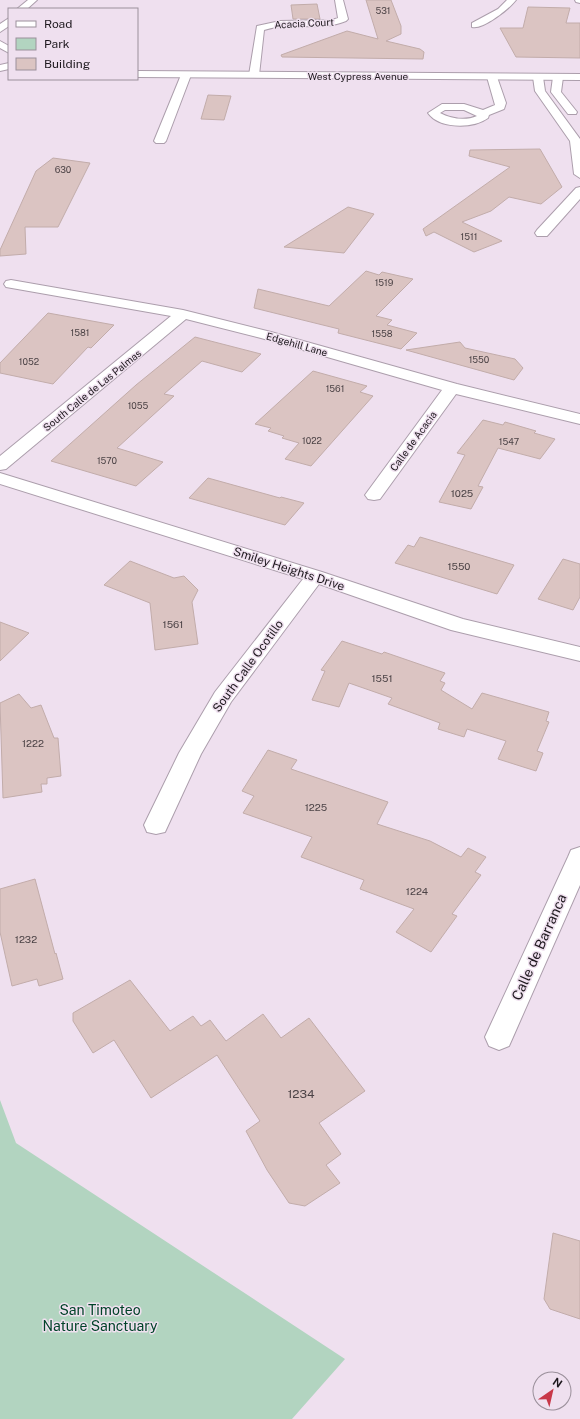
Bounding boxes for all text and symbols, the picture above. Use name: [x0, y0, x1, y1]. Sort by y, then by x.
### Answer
house number: 531: [375, 5, 391, 16]
legend: [8, 8, 138, 80]
street label: Acacia Court: [274, 15, 334, 31]
text: Road: [44, 17, 72, 31]
text: Park: [44, 37, 70, 51]
text: Building: [44, 57, 90, 71]
street label: West Cypress Avenue: [308, 70, 409, 82]
house number: 630: [55, 164, 72, 175]
house number: 1511: [461, 231, 477, 242]
house number: 1519: [375, 277, 394, 288]
house number: 1581: [71, 327, 89, 338]
house number: 1558: [371, 328, 393, 339]
street label: Edgehill Lane: [265, 330, 329, 359]
street label: South Calle de Las Palmas: [41, 347, 143, 433]
house number: 1550: [469, 354, 490, 365]
house number: 1052: [19, 356, 39, 367]
house number: 1561: [326, 383, 344, 394]
house number: 1055: [128, 400, 149, 411]
street label: Calle de Acacia: [387, 409, 439, 473]
house number: 1022: [302, 435, 322, 446]
house number: 1547: [499, 436, 519, 447]
house number: 1570: [97, 455, 118, 466]
house number: 1025: [451, 487, 473, 499]
street label: Smiley Heights Drive: [232, 544, 347, 594]
house number: 1550: [447, 560, 471, 572]
street label: South Calle Ocotillo: [210, 617, 286, 715]
house number: 1561: [163, 618, 183, 630]
house number: 1551: [372, 672, 392, 684]
house number: 1222: [22, 737, 44, 749]
house number: 1225: [305, 801, 327, 813]
house number: 1224: [406, 885, 428, 897]
street label: Calle de Barranca: [508, 891, 570, 1003]
house number: 1232: [15, 933, 37, 945]
house number: 1234: [287, 1087, 315, 1101]
park label: San Timoteo Nature Sanctuary: [43, 1302, 158, 1334]
north arrow: [532, 1371, 572, 1411]
text: N: [551, 1375, 565, 1390]

